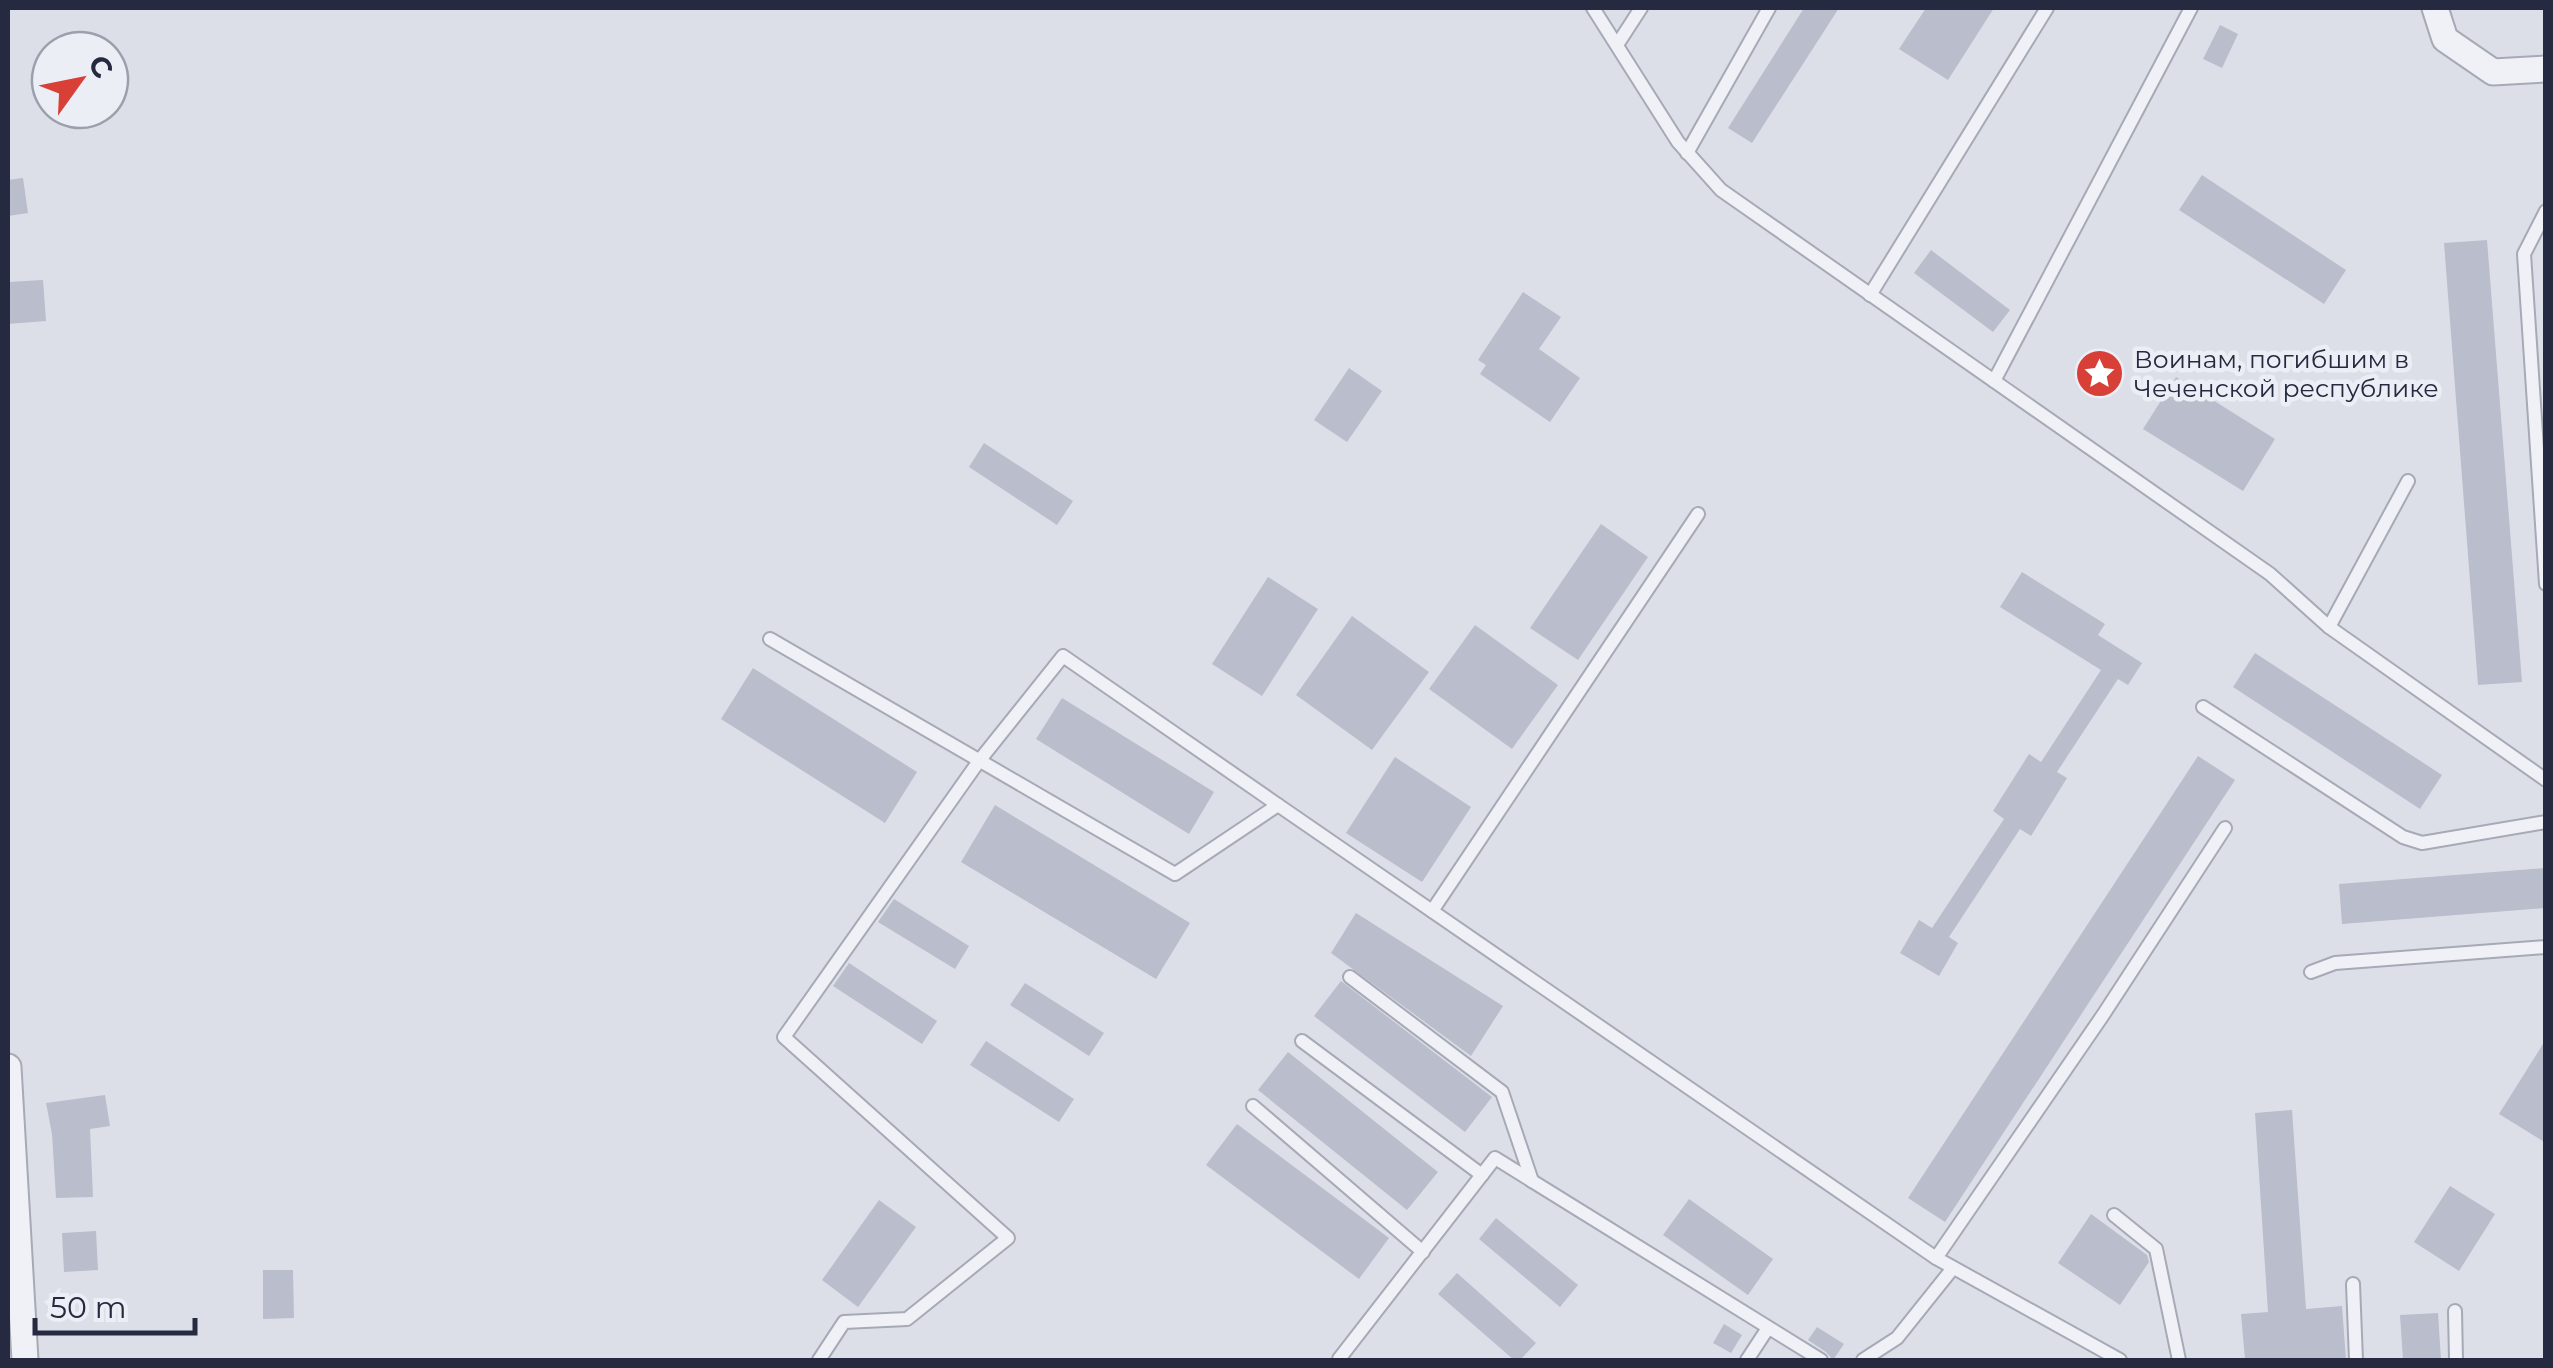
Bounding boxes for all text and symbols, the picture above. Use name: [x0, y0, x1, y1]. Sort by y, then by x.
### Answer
north arrow: [30, 30, 130, 130]
text: С: [81, 49, 121, 84]
place label: Воинам, погибшим в Чеченской республике: [2134, 344, 2439, 403]
place icon: Воинам, погибшим в Чеченской республике: [2073, 347, 2125, 399]
scale bar: [35, 1273, 195, 1335]
text: 50 m: [50, 1289, 127, 1326]

